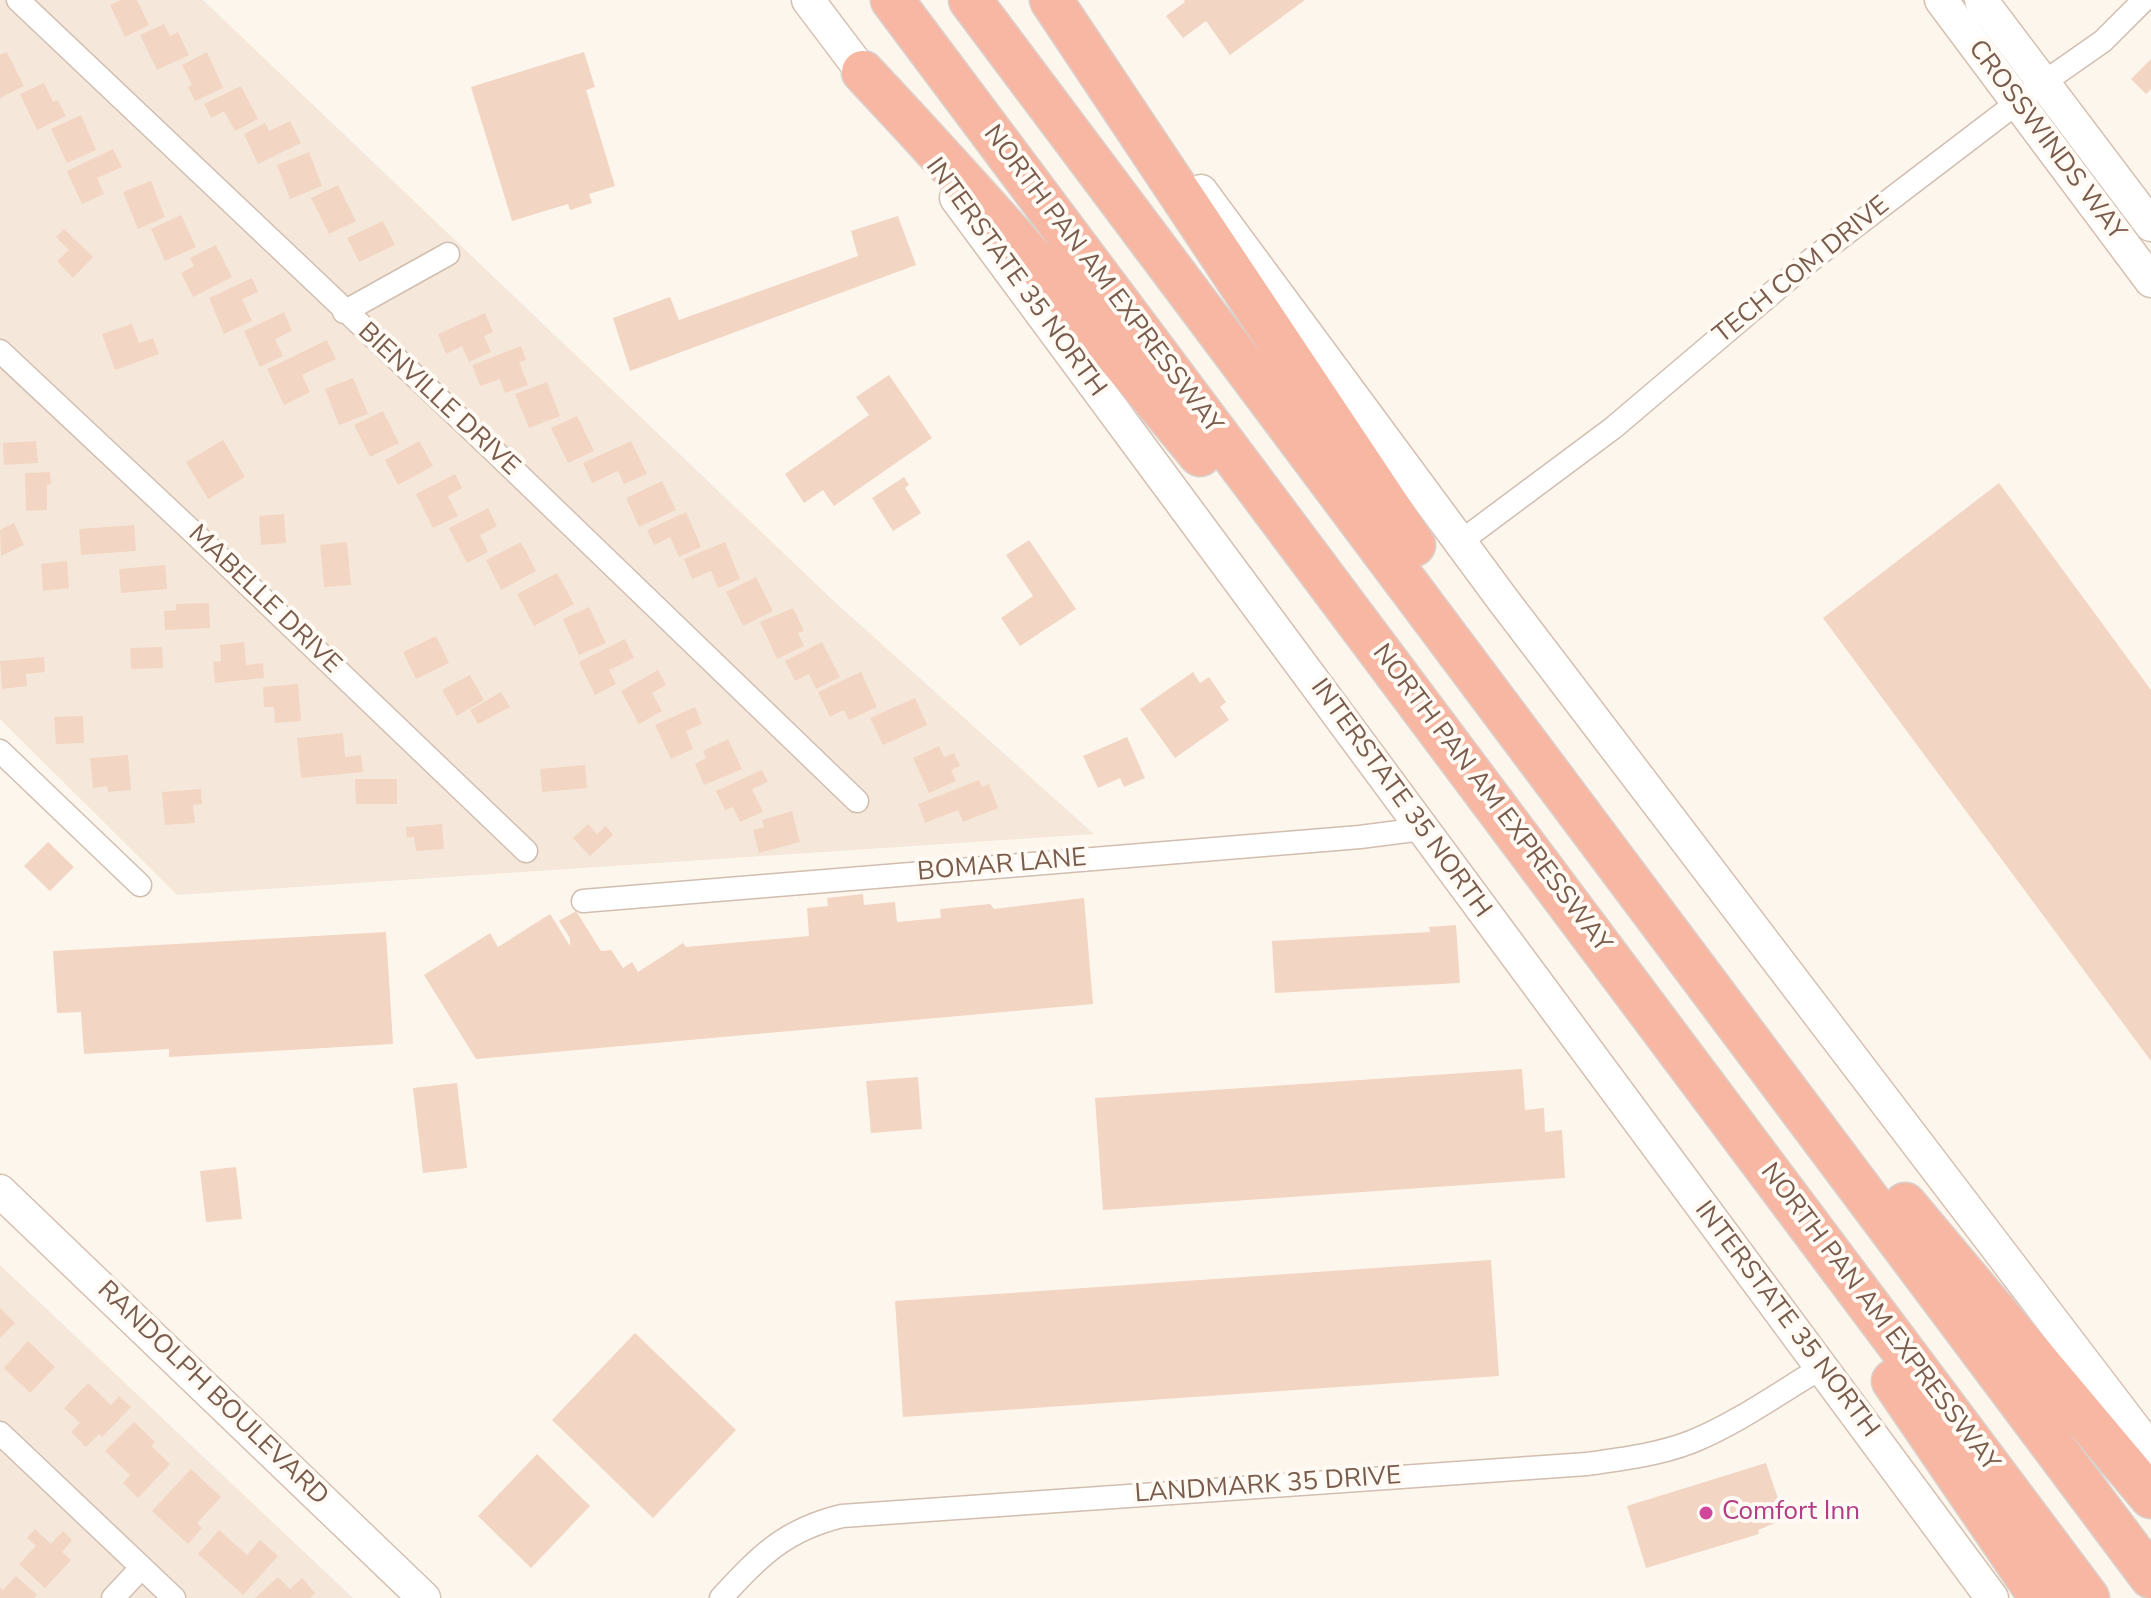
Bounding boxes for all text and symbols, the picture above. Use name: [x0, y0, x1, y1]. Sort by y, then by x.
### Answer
street label: CROSSWINDS WAY: [1960, 35, 2132, 247]
street label: NORTH PAN AM EXPRESSWAY: [976, 120, 1228, 440]
street label: INTERSTATE 35 NORTH: [918, 153, 1112, 403]
street label: TECH COM DRIVE: [1708, 191, 1896, 351]
street label: BIENVILLE DRIVE: [351, 317, 525, 483]
street label: MABELLE DRIVE: [181, 519, 347, 681]
street label: NORTH PAN AM EXPRESSWAY: [1365, 639, 1617, 959]
street label: INTERSTATE 35 NORTH: [1303, 674, 1497, 924]
street label: BOMAR LANE: [916, 843, 1088, 889]
street label: NORTH PAN AM EXPRESSWAY: [1753, 1158, 2005, 1478]
street label: INTERSTATE 35 NORTH: [1687, 1196, 1885, 1444]
street label: RANDOLPH BOULEVARD: [90, 1275, 334, 1513]
street label: LANDMARK 35 DRIVE: [1134, 1461, 1402, 1511]
place label: Comfort Inn: [1722, 1497, 1860, 1529]
marker: Comfort Inn: [1697, 1504, 1715, 1522]

